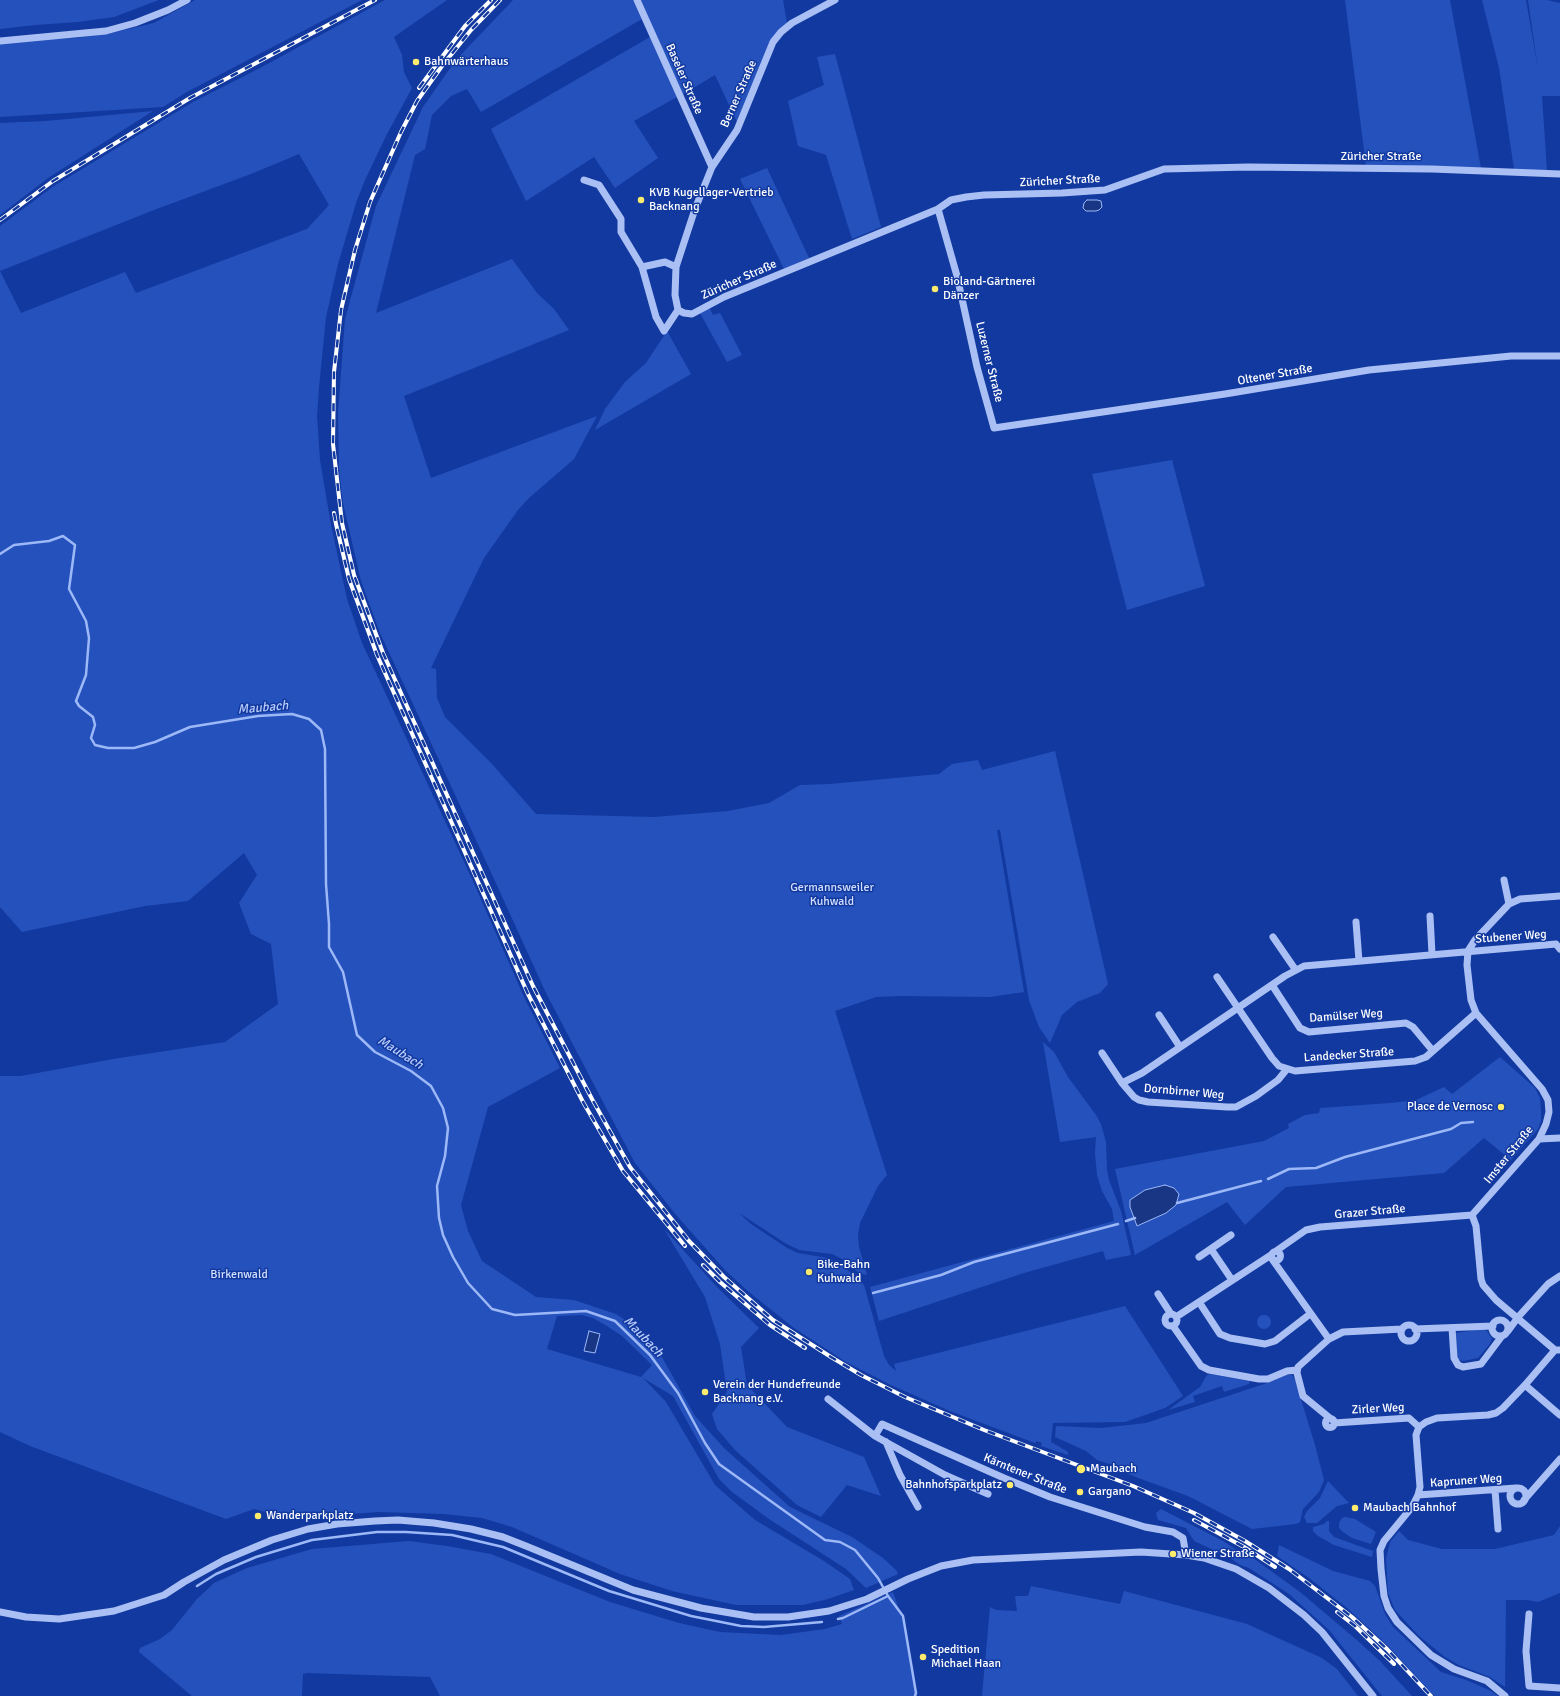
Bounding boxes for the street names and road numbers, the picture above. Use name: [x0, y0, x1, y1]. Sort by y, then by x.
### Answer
street label: Baseler Straße: [662, 41, 706, 117]
street label: Berner Straße: [718, 58, 760, 130]
street label: Züricher Straße: [1341, 150, 1421, 164]
street label: Züricher Straße: [1019, 172, 1101, 190]
street label: Züricher Straße: [699, 257, 779, 303]
street label: Luzerner Straße: [972, 320, 1006, 404]
street label: Oltener Straße: [1236, 361, 1314, 389]
street label: Stubener Weg: [1475, 927, 1547, 947]
street label: Damülser Weg: [1309, 1006, 1383, 1026]
street label: Landecker Straße: [1303, 1045, 1395, 1065]
street label: Dornbirner Weg: [1143, 1081, 1225, 1103]
street label: Imster Straße: [1481, 1123, 1537, 1187]
street label: Grazer Straße: [1334, 1202, 1406, 1222]
street label: Zirler Weg: [1351, 1400, 1405, 1418]
street label: Kärntener Straße: [981, 1451, 1069, 1497]
street label: Kapruner Weg: [1429, 1471, 1503, 1491]

